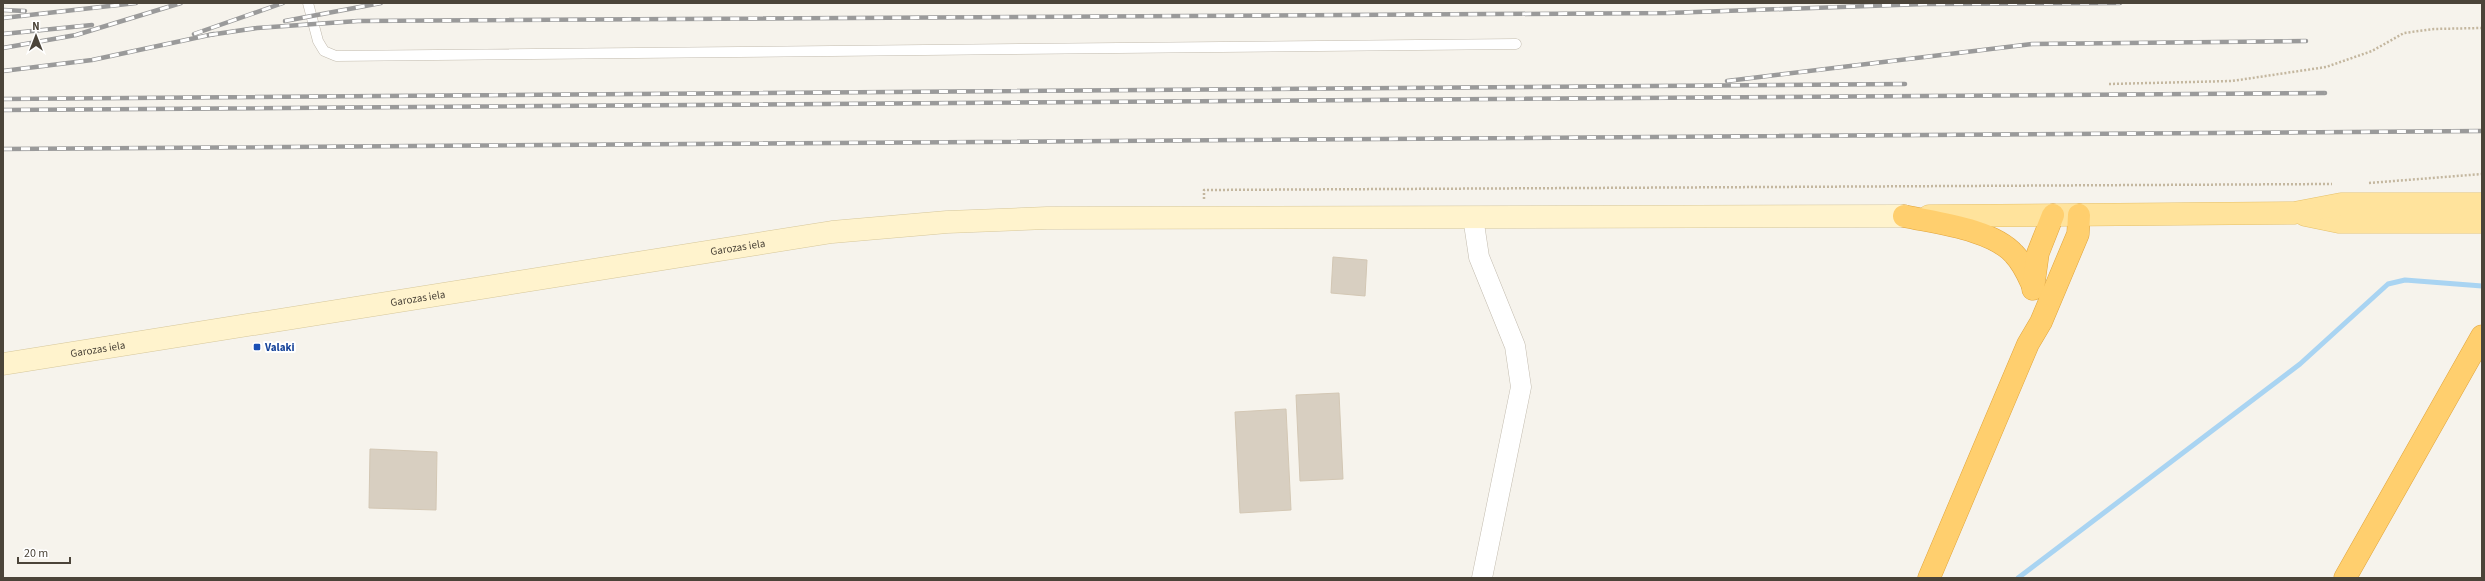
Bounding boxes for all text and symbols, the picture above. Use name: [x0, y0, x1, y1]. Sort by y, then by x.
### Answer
north arrow: [16, 16, 56, 56]
text: N: [32, 19, 40, 34]
street label: Garozas iela: [709, 236, 766, 259]
street label: Garozas iela: [389, 287, 446, 310]
street label: Garozas iela: [69, 338, 126, 361]
place label: Valaki: [264, 340, 295, 355]
marker: Valaki: [252, 342, 262, 352]
scale bar: [18, 539, 70, 565]
text: 20 m: [24, 545, 48, 562]

